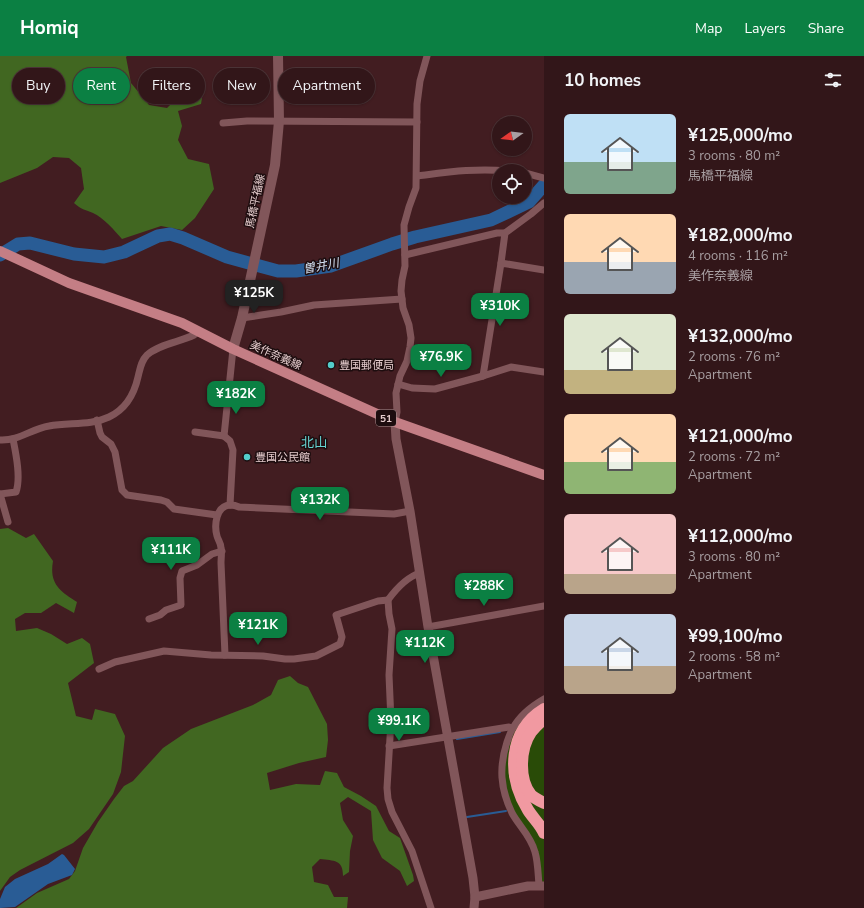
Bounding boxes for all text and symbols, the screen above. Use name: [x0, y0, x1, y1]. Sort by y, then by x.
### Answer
text: Homiq: [20, 15, 79, 41]
text: Map: [695, 19, 722, 38]
text: Layers: [744, 19, 786, 38]
text: Share: [808, 19, 844, 38]
chip: Buy: [12, 68, 65, 104]
chip: Rent: [73, 68, 130, 104]
chip: Filters: [138, 68, 205, 104]
chip: New: [213, 68, 270, 104]
chip: Apartment: [278, 68, 375, 104]
text: 10 homes: [564, 69, 641, 92]
icon: filters: [822, 69, 844, 91]
north arrow: [492, 116, 532, 156]
map controls: [492, 116, 532, 204]
text: ¥125,000/mo: [688, 124, 793, 147]
icon: home: [596, 130, 644, 178]
text: 3 rooms · 80 m²: [688, 147, 780, 165]
button: locate: [492, 164, 532, 204]
text: 馬橋平福線: [688, 167, 753, 185]
street label: 馬橋平福線: [242, 173, 269, 230]
text: ¥182,000/mo: [688, 224, 793, 247]
icon: home: [596, 230, 644, 278]
text: 4 rooms · 116 m²: [688, 247, 788, 265]
water label: 曽井川: [302, 254, 342, 277]
text: 美作奈義線: [688, 267, 753, 285]
pin: ¥125K: [226, 280, 282, 314]
text: ¥125K: [234, 284, 274, 302]
pin: ¥310K: [472, 293, 528, 327]
text: ¥310K: [480, 297, 520, 315]
text: ¥132,000/mo: [688, 325, 793, 348]
icon: home: [596, 330, 644, 378]
street label: 美作奈義線: [248, 337, 304, 373]
pin: ¥76.9K: [408, 344, 474, 378]
text: ¥76.9K: [419, 348, 463, 366]
text: 2 rooms · 76 m²: [688, 348, 780, 366]
place label: 豊国郵便局: [339, 358, 394, 373]
marker: 豊国郵便局: [326, 360, 336, 370]
text: Apartment: [688, 366, 751, 384]
pin: ¥182K: [208, 381, 264, 415]
text: ¥182K: [216, 385, 256, 403]
road number: 51: [376, 410, 396, 426]
text: ¥121,000/mo: [688, 425, 793, 448]
icon: home: [596, 430, 644, 478]
district label: 北山: [301, 434, 327, 452]
text: 2 rooms · 72 m²: [688, 448, 780, 466]
place label: 豊国公民館: [255, 450, 310, 465]
marker: 豊国公民館: [242, 452, 252, 462]
text: Apartment: [688, 466, 751, 484]
pin: ¥132K: [292, 487, 348, 521]
text: ¥132K: [300, 491, 340, 509]
text: ¥112,000/mo: [688, 525, 793, 548]
icon: home: [596, 530, 644, 578]
pin: ¥111K: [143, 537, 199, 571]
text: ¥111K: [151, 541, 191, 559]
text: 3 rooms · 80 m²: [688, 548, 780, 566]
text: Apartment: [688, 566, 751, 584]
pin: ¥288K: [456, 573, 512, 607]
text: ¥288K: [464, 577, 504, 595]
pin: ¥121K: [230, 612, 286, 646]
text: ¥121K: [238, 616, 278, 634]
text: ¥99,100/mo: [688, 625, 782, 648]
pin: ¥112K: [397, 630, 453, 664]
icon: home: [596, 630, 644, 678]
text: ¥112K: [405, 634, 445, 652]
text: 2 rooms · 58 m²: [688, 648, 780, 666]
text: Apartment: [688, 666, 751, 684]
pin: ¥99.1K: [366, 708, 432, 742]
text: ¥99.1K: [377, 712, 421, 730]

